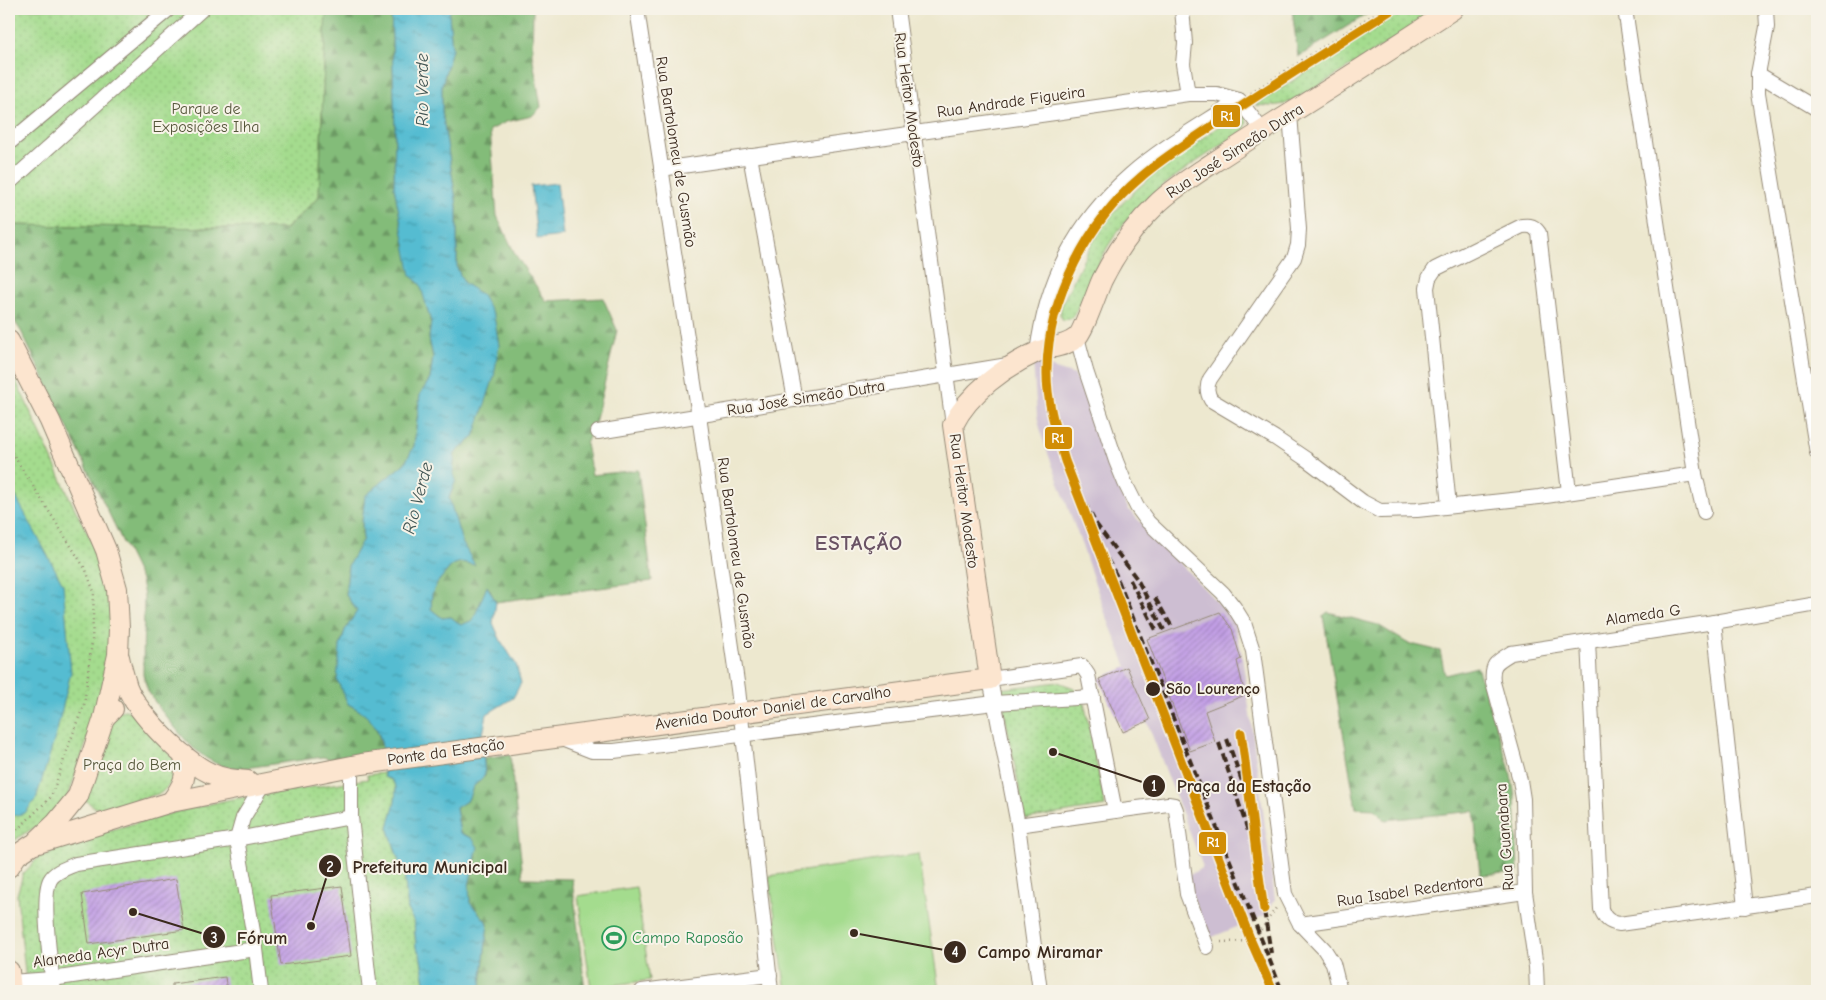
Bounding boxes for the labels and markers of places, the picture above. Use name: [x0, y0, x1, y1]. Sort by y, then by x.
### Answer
marker: São Lourenço: [1144, 680, 1162, 698]
place label: São Lourenço: [1166, 680, 1260, 698]
callout: Praça da Estação: [1142, 769, 1321, 802]
callout: Prefeitura Municipal: [318, 850, 518, 883]
callout: Fórum: [201, 921, 297, 954]
sports icon: Campo Raposão: [601, 925, 627, 951]
place label: Campo Raposão: [632, 929, 743, 947]
callout: Campo Miramar: [943, 935, 1112, 968]

